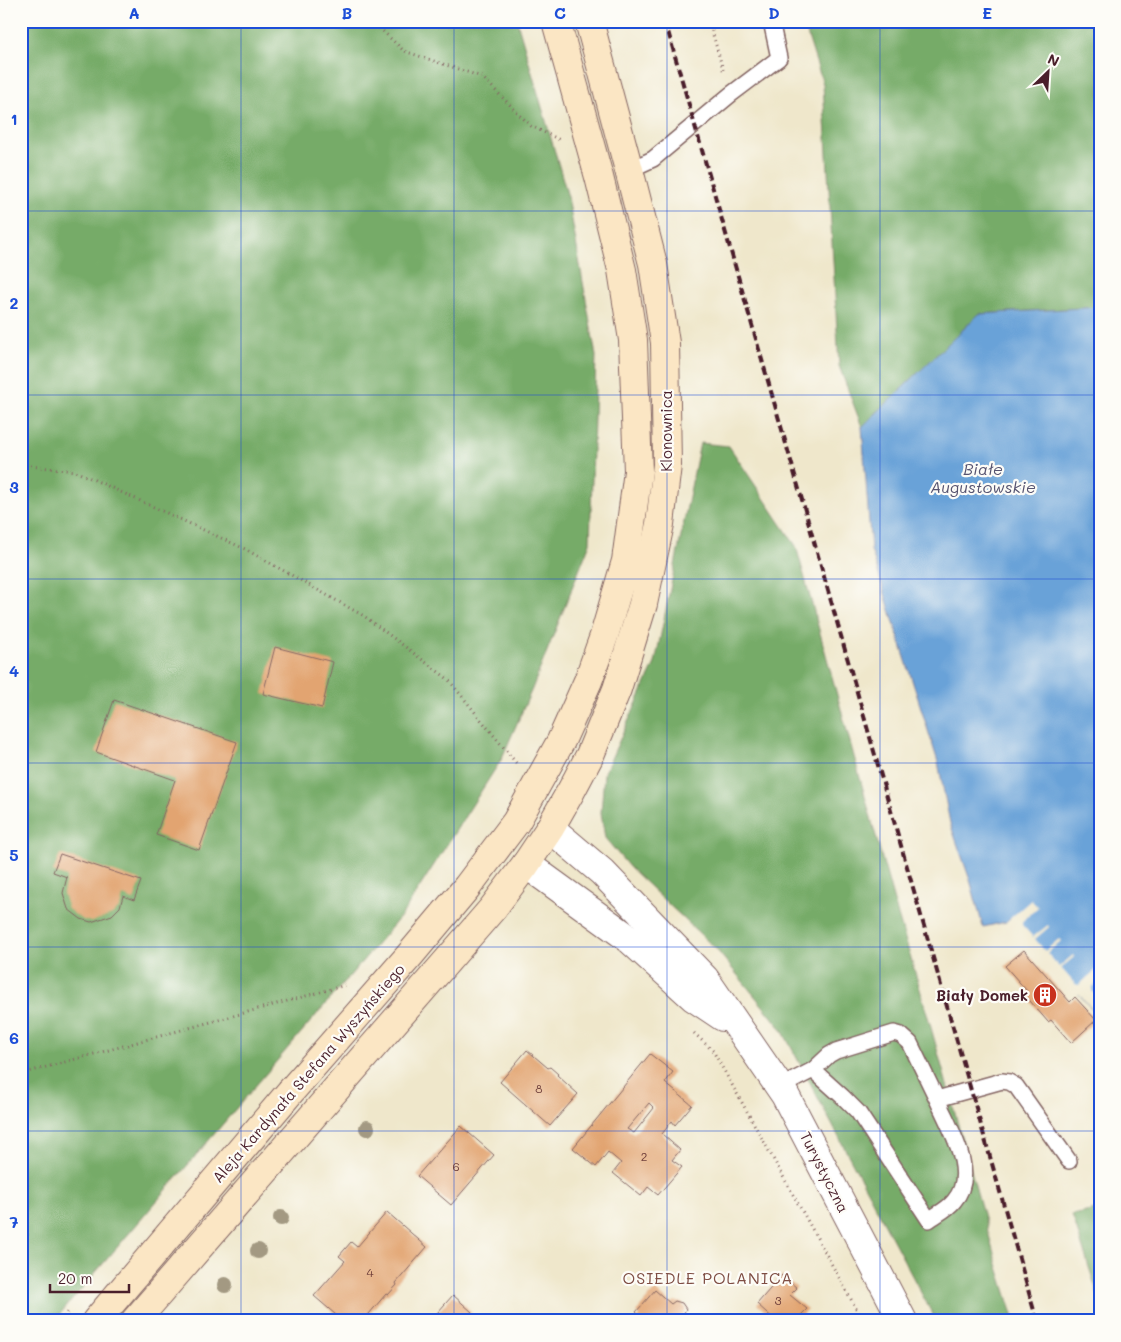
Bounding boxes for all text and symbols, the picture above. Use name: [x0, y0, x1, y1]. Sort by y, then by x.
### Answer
text: A: [128, 2, 140, 23]
text: B: [342, 2, 352, 23]
text: C: [554, 2, 566, 23]
text: D: [768, 2, 780, 23]
text: E: [982, 2, 992, 23]
north arrow: [1024, 48, 1074, 98]
text: N: [1045, 49, 1063, 71]
text: 1: [10, 108, 18, 129]
text: 2: [10, 292, 19, 313]
street label: Klonownica: [656, 390, 676, 472]
water label: Białe Augustowskie: [930, 458, 1036, 497]
text: 3: [9, 476, 19, 497]
text: 4: [9, 660, 19, 681]
text: 5: [9, 844, 19, 865]
street label: Aleja Kardynała Stefana Wyszyńskiego: [207, 959, 409, 1187]
building icon: Biały Domek: [1032, 982, 1058, 1008]
place label: Biały Domek: [936, 985, 1028, 1005]
text: 6: [9, 1027, 19, 1048]
house number: 8: [535, 1080, 543, 1096]
street label: Turystyczna: [796, 1128, 854, 1216]
house number: 2: [641, 1148, 647, 1164]
house number: 6: [452, 1158, 460, 1174]
text: 7: [10, 1211, 19, 1232]
scale bar: [50, 1262, 129, 1294]
house number: 4: [366, 1264, 374, 1280]
district label: OSIEDLE POLANICA: [623, 1267, 793, 1288]
text: 20 m: [58, 1268, 92, 1288]
house number: 3: [774, 1292, 782, 1308]

